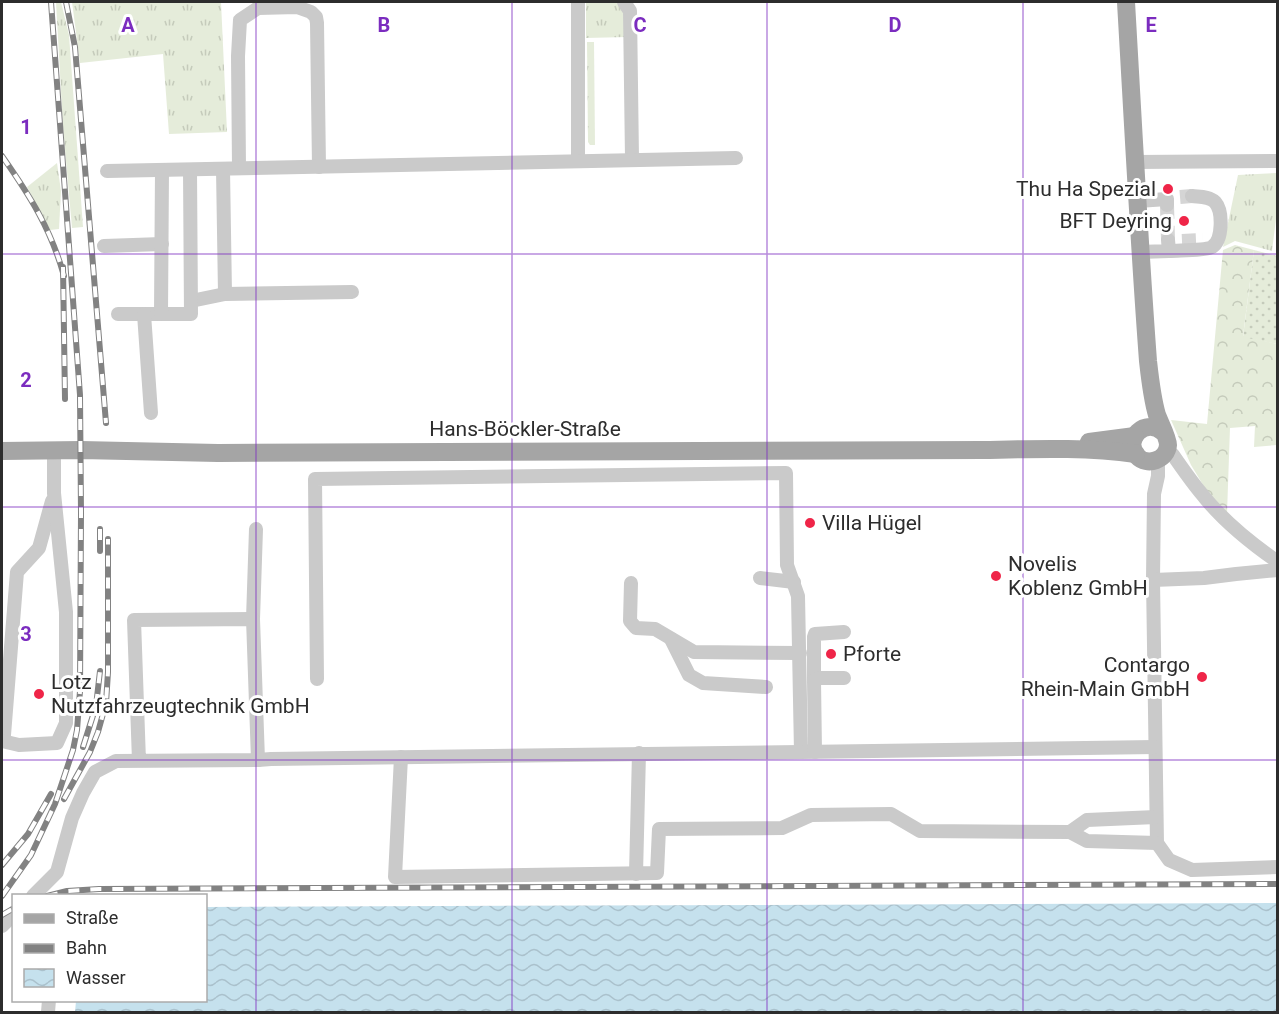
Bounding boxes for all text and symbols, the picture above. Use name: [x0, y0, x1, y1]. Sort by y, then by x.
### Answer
text: A: [121, 13, 135, 37]
text: B: [378, 13, 390, 37]
text: C: [633, 13, 647, 37]
text: D: [889, 13, 902, 37]
text: E: [1145, 13, 1157, 37]
text: 1: [20, 115, 32, 139]
place label: Thu Ha Spezial: [1016, 177, 1156, 201]
marker: Thu Ha Spezial: [1161, 182, 1175, 196]
place label: BFT Deyring: [1059, 209, 1172, 233]
marker: BFT Deyring: [1177, 214, 1191, 228]
text: 2: [20, 368, 32, 392]
street label: Hans-Böckler-Straße: [429, 417, 621, 441]
place label: Villa Hügel: [822, 511, 922, 535]
marker: Villa Hügel: [803, 516, 817, 530]
place label: Novelis Koblenz GmbH: [1008, 552, 1148, 600]
marker: Novelis Koblenz GmbH: [989, 569, 1003, 583]
text: 3: [20, 622, 32, 646]
place label: Pforte: [843, 642, 901, 666]
marker: Pforte: [824, 647, 838, 661]
place label: Contargo Rhein-Main GmbH: [1021, 653, 1190, 701]
place label: Lotz Nutzfahrzeugtechnik GmbH: [51, 670, 310, 718]
marker: Contargo Rhein-Main GmbH: [1195, 670, 1209, 684]
marker: Lotz Nutzfahrzeugtechnik GmbH: [32, 687, 46, 701]
legend: [12, 894, 207, 1002]
text: Straße: [66, 907, 118, 928]
text: Bahn: [66, 937, 107, 958]
text: Wasser: [66, 967, 126, 988]

